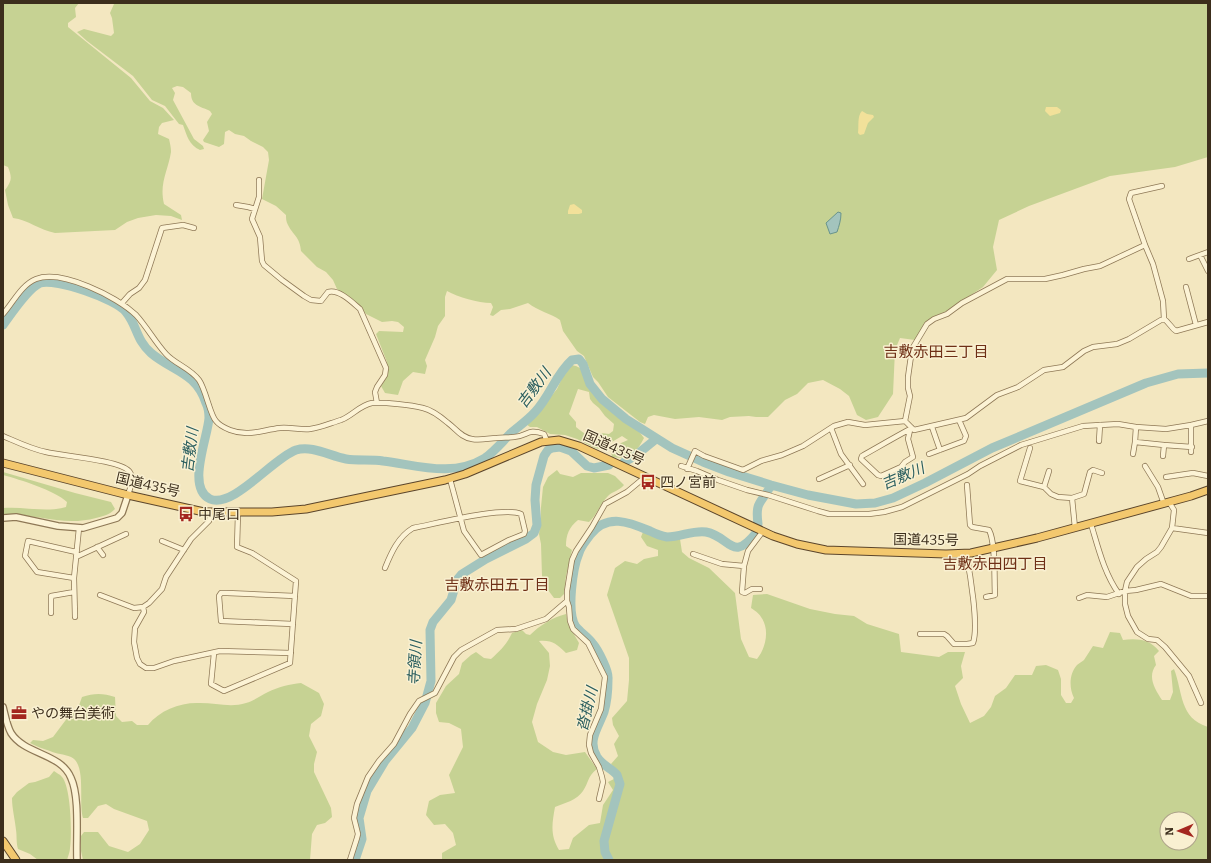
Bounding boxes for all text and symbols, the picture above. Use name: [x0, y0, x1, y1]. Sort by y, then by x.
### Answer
district label: 吉敷赤田三丁目: [883, 343, 989, 361]
water label: 吉敷川: [513, 363, 556, 411]
water label: 吉敷川: [178, 425, 202, 473]
street label: 国道435号: [581, 427, 647, 469]
water label: 吉敷川: [879, 458, 929, 493]
street label: 国道435号: [114, 469, 182, 501]
bus stop icon: 四ノ宮前: [639, 473, 657, 491]
place label: 四ノ宮前: [660, 474, 716, 491]
bus stop icon: 中尾口: [177, 505, 195, 523]
place label: 中尾口: [198, 506, 240, 523]
street label: 国道435号: [893, 531, 959, 549]
district label: 吉敷赤田四丁目: [942, 555, 1048, 573]
district label: 吉敷赤田五丁目: [444, 576, 550, 594]
water label: 寺領川: [405, 638, 425, 686]
water label: 沓掛川: [573, 683, 602, 733]
office icon: やの舞台美術: [10, 704, 28, 722]
place label: やの舞台美術: [31, 705, 115, 722]
north arrow: [1159, 811, 1199, 851]
text: N: [1163, 826, 1176, 836]

